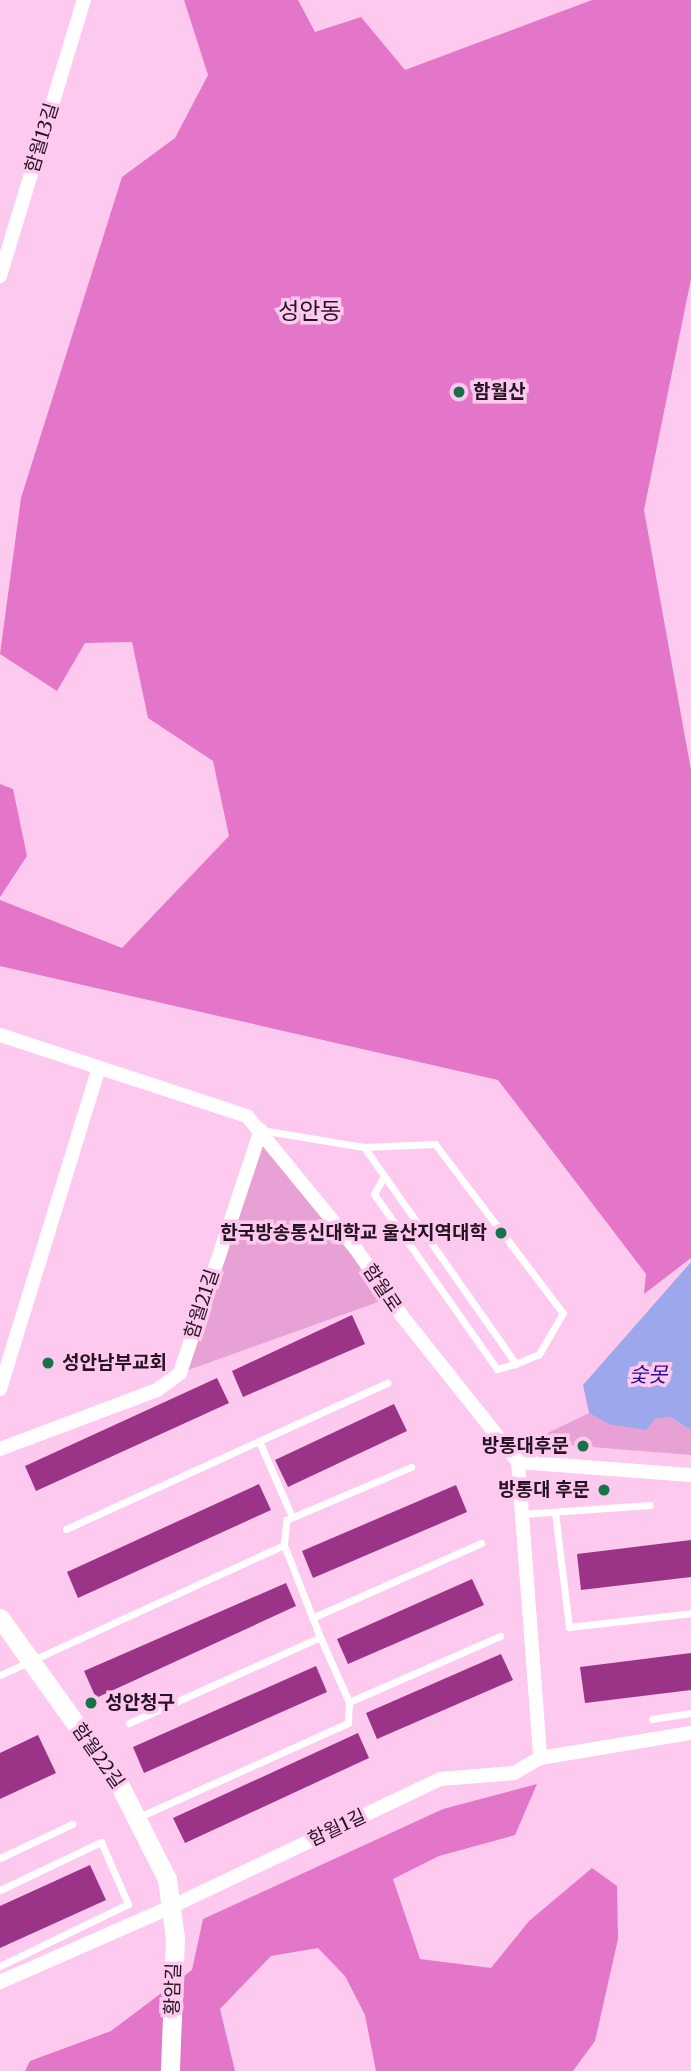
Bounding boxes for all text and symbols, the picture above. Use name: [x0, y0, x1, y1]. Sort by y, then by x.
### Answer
street label: 함월13길: [21, 101, 63, 175]
district label: 성안동: [278, 297, 342, 325]
place label: 함월산: [473, 381, 525, 403]
marker: 함월산: [451, 384, 467, 400]
place label: 한국방송통신대학교 울산지역대학: [220, 1222, 487, 1244]
marker: 한국방송통신대학교 울산지역대학: [493, 1225, 509, 1241]
street label: 함월로: [358, 1260, 406, 1316]
street label: 함월21길: [180, 1266, 224, 1342]
place label: 성안남부교회: [62, 1352, 167, 1374]
marker: 성안남부교회: [40, 1355, 56, 1371]
water label: 숯못: [629, 1362, 667, 1388]
place label: 방통대후문: [482, 1435, 569, 1457]
marker: 방통대후문: [575, 1438, 591, 1454]
place label: 방통대 후문: [498, 1479, 590, 1501]
marker: 방통대 후문: [596, 1482, 612, 1498]
place label: 성안청구: [105, 1692, 175, 1714]
marker: 성안청구: [83, 1695, 99, 1711]
street label: 함월22길: [67, 1719, 129, 1793]
street label: 함월1길: [305, 1805, 369, 1851]
street label: 황암길: [161, 1962, 185, 2016]

